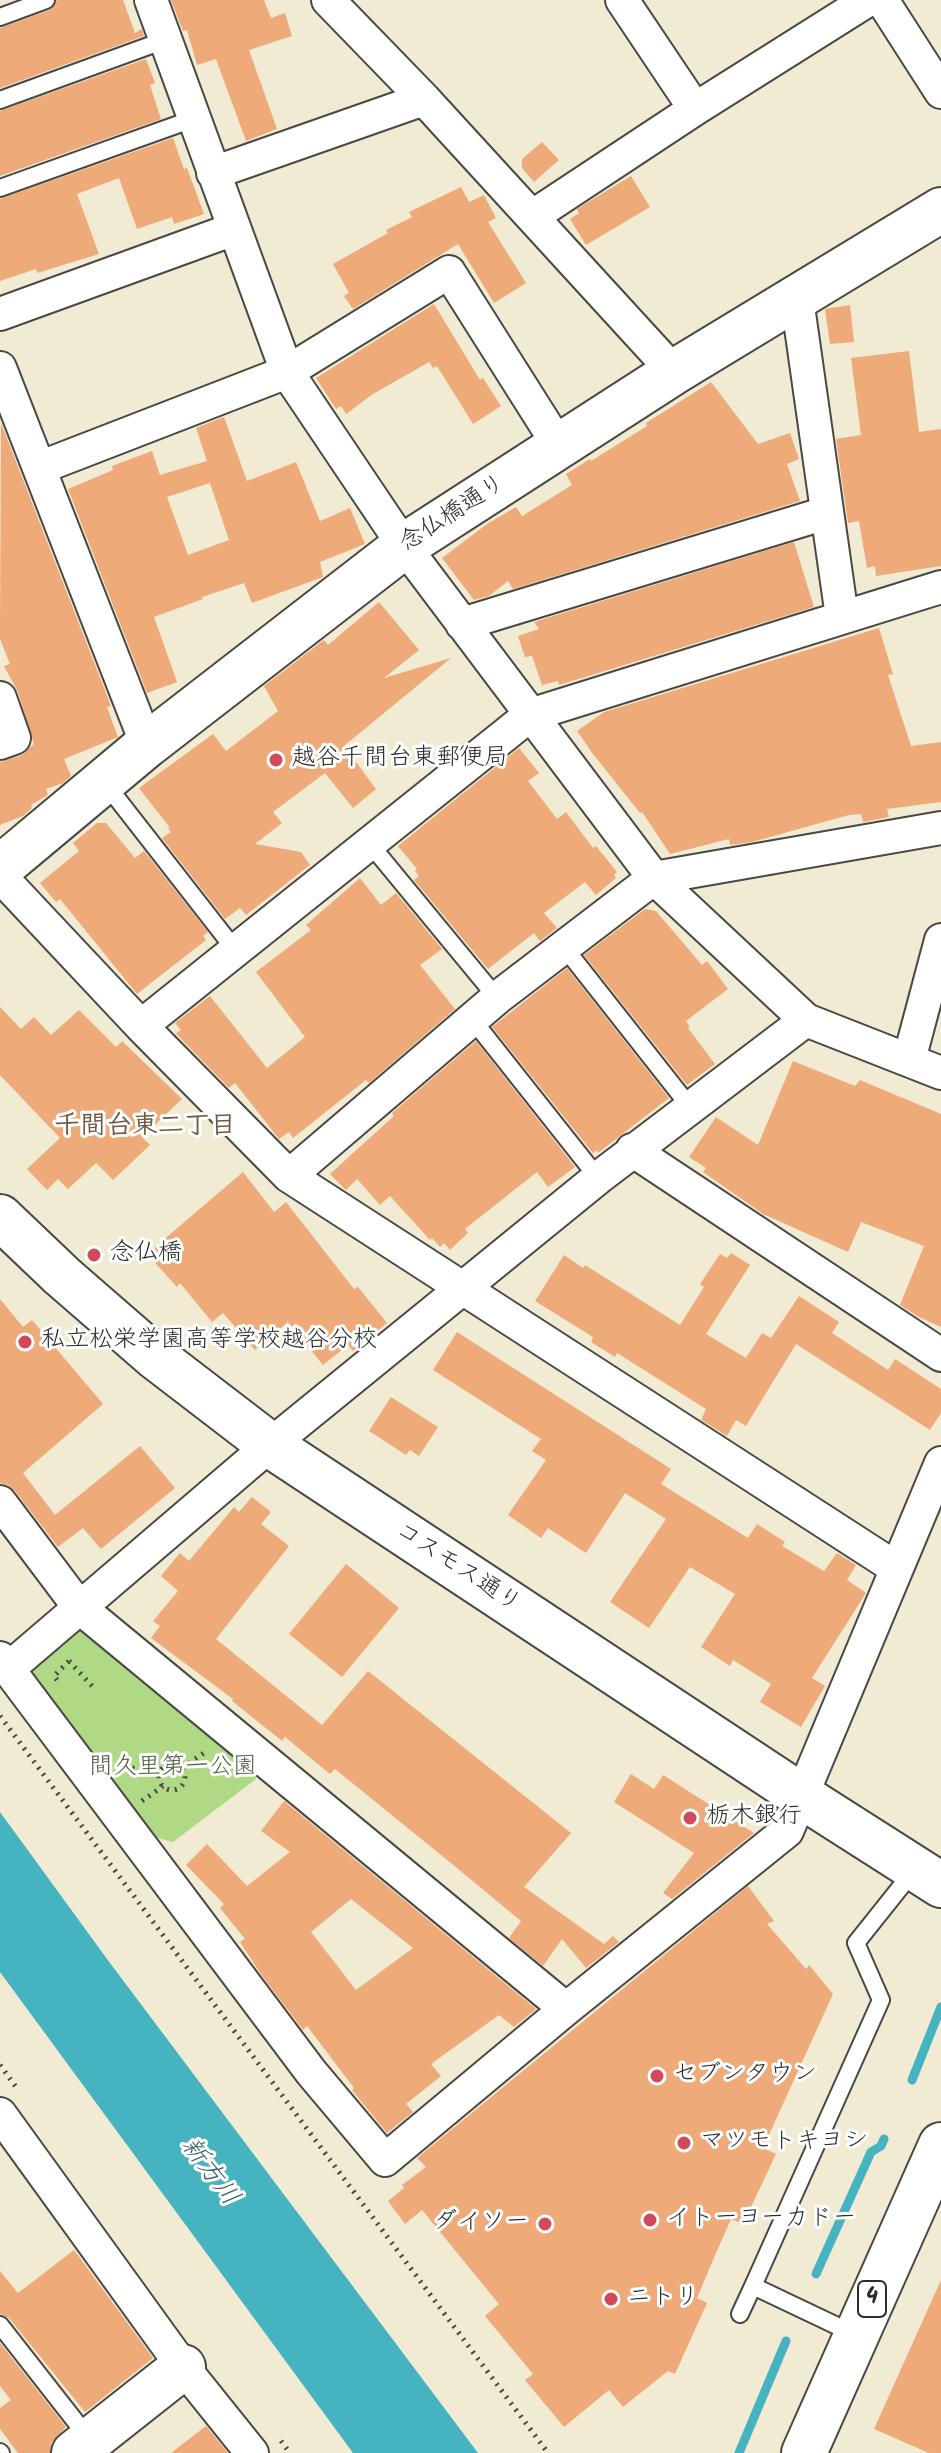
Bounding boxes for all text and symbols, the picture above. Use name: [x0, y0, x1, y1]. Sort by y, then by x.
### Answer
street label: 念仏橋通り: [396, 470, 512, 560]
place label: 越谷千間台東郵便局: [292, 746, 508, 774]
marker: 越谷千間台東郵便局: [267, 751, 285, 769]
district label: 千間台東二丁目: [54, 1113, 236, 1145]
place label: 念仏橋: [110, 1241, 182, 1269]
marker: 念仏橋: [85, 1246, 103, 1264]
place label: 私立松栄学園高等学校越谷分校: [41, 1328, 377, 1356]
marker: 私立松栄学園高等学校越谷分校: [16, 1333, 34, 1351]
street label: コスモス通り: [389, 1518, 525, 1620]
park label: 間久里第一公園: [89, 1755, 257, 1783]
place label: 栃木銀行: [706, 1804, 802, 1832]
marker: 栃木銀行: [681, 1809, 699, 1827]
place label: セブンタウン: [673, 2062, 817, 2090]
marker: セブンタウン: [648, 2067, 666, 2085]
place label: マツモトキヨシ: [700, 2129, 868, 2157]
water label: 新方川: [172, 2132, 244, 2214]
marker: マツモトキヨシ: [675, 2134, 693, 2152]
place label: イトーヨーカドー: [666, 2206, 857, 2234]
place label: ダイソー: [433, 2210, 529, 2238]
marker: イトーヨーカドー: [641, 2211, 659, 2229]
marker: ダイソー: [536, 2215, 554, 2233]
road number: 4: [858, 2281, 886, 2317]
place label: ニトリ: [627, 2285, 699, 2313]
marker: ニトリ: [602, 2290, 620, 2308]

